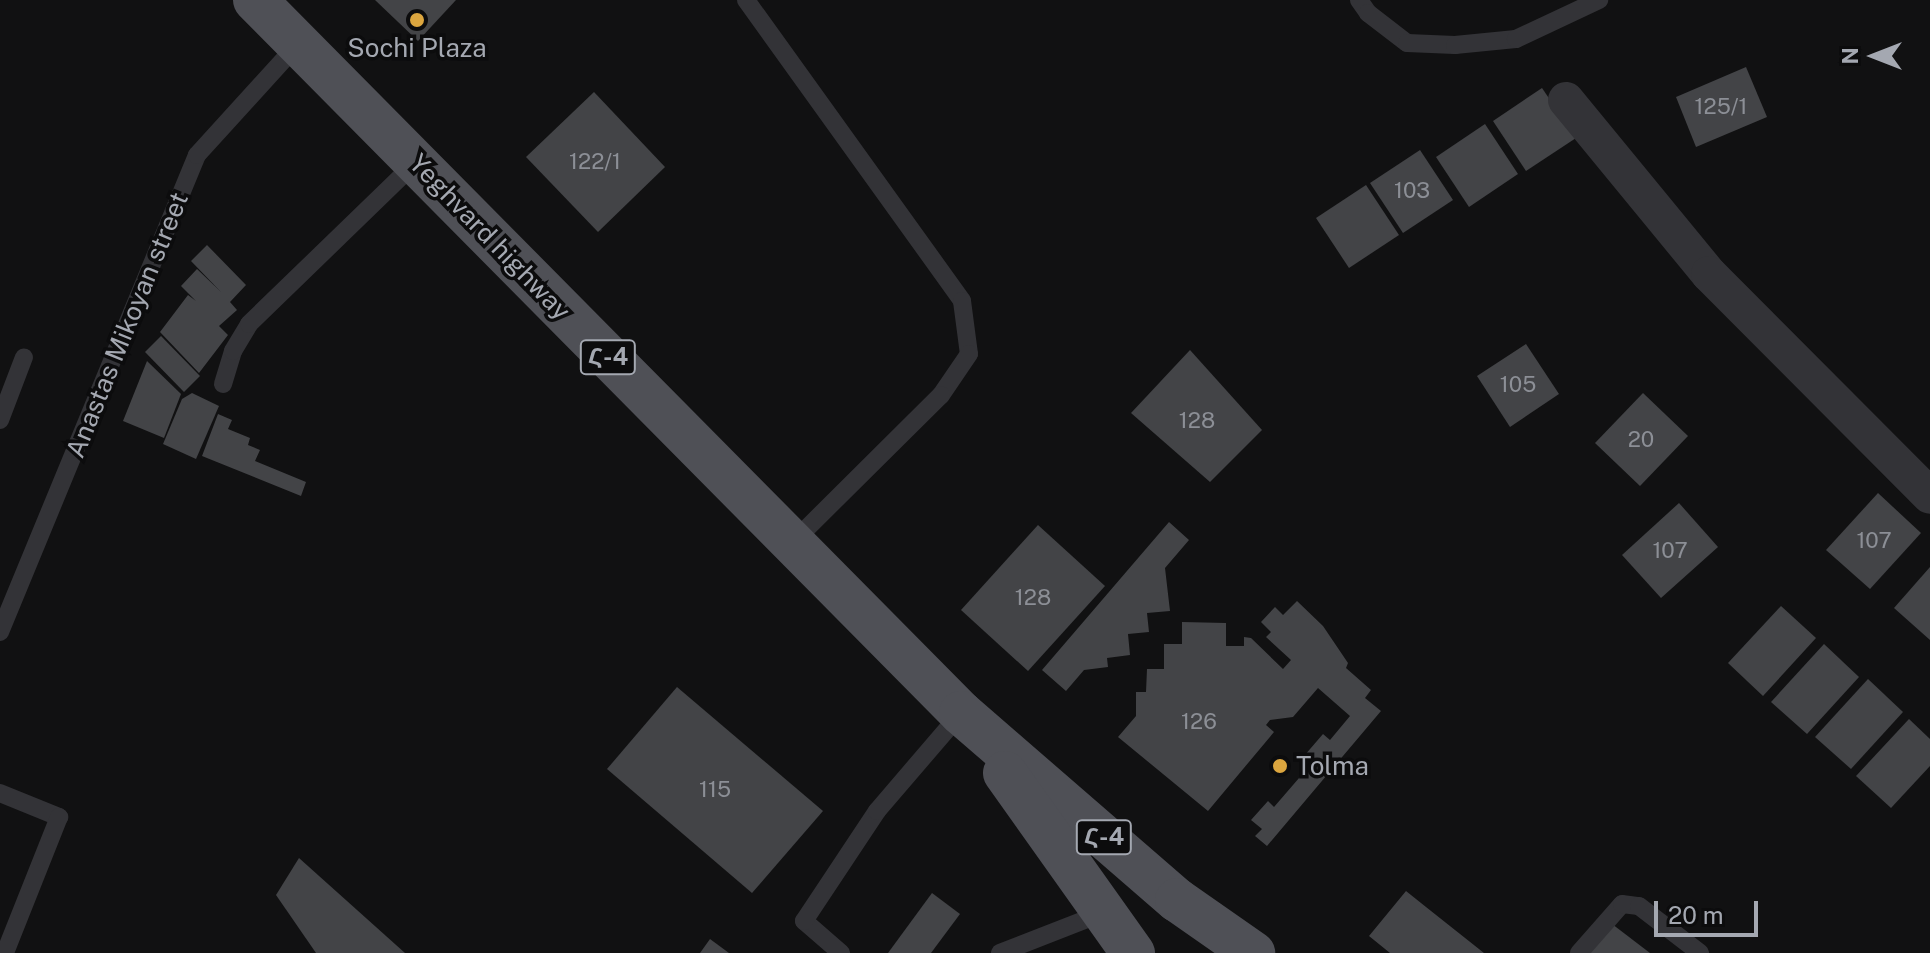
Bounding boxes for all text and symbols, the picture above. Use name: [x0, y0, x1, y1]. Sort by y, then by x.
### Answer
marker: Sochi Plaza: [408, 11, 426, 29]
north arrow: [1834, 16, 1914, 96]
place label: Sochi Plaza: [347, 32, 487, 64]
text: N: [1837, 47, 1863, 65]
house number: 125/1: [1695, 94, 1747, 120]
street label: Yeghvard highway: [403, 148, 577, 326]
house number: 122/1: [569, 149, 621, 175]
house number: 103: [1394, 178, 1430, 204]
street label: Anastas Mikoyan street: [59, 188, 195, 462]
road number: Հ-4: [578, 337, 638, 377]
house number: 105: [1500, 372, 1536, 398]
house number: 128: [1179, 408, 1215, 434]
house number: 20: [1628, 427, 1654, 453]
house number: 107: [1856, 528, 1892, 554]
house number: 107: [1652, 538, 1688, 564]
house number: 128: [1015, 585, 1051, 611]
house number: 126: [1181, 709, 1217, 735]
place label: Tolma: [1296, 750, 1369, 782]
marker: Tolma: [1271, 757, 1289, 775]
house number: 115: [699, 777, 731, 803]
road number: Հ-4: [1074, 817, 1134, 857]
scale bar: [1658, 885, 1762, 935]
text: 20 m: [1668, 901, 1724, 929]

